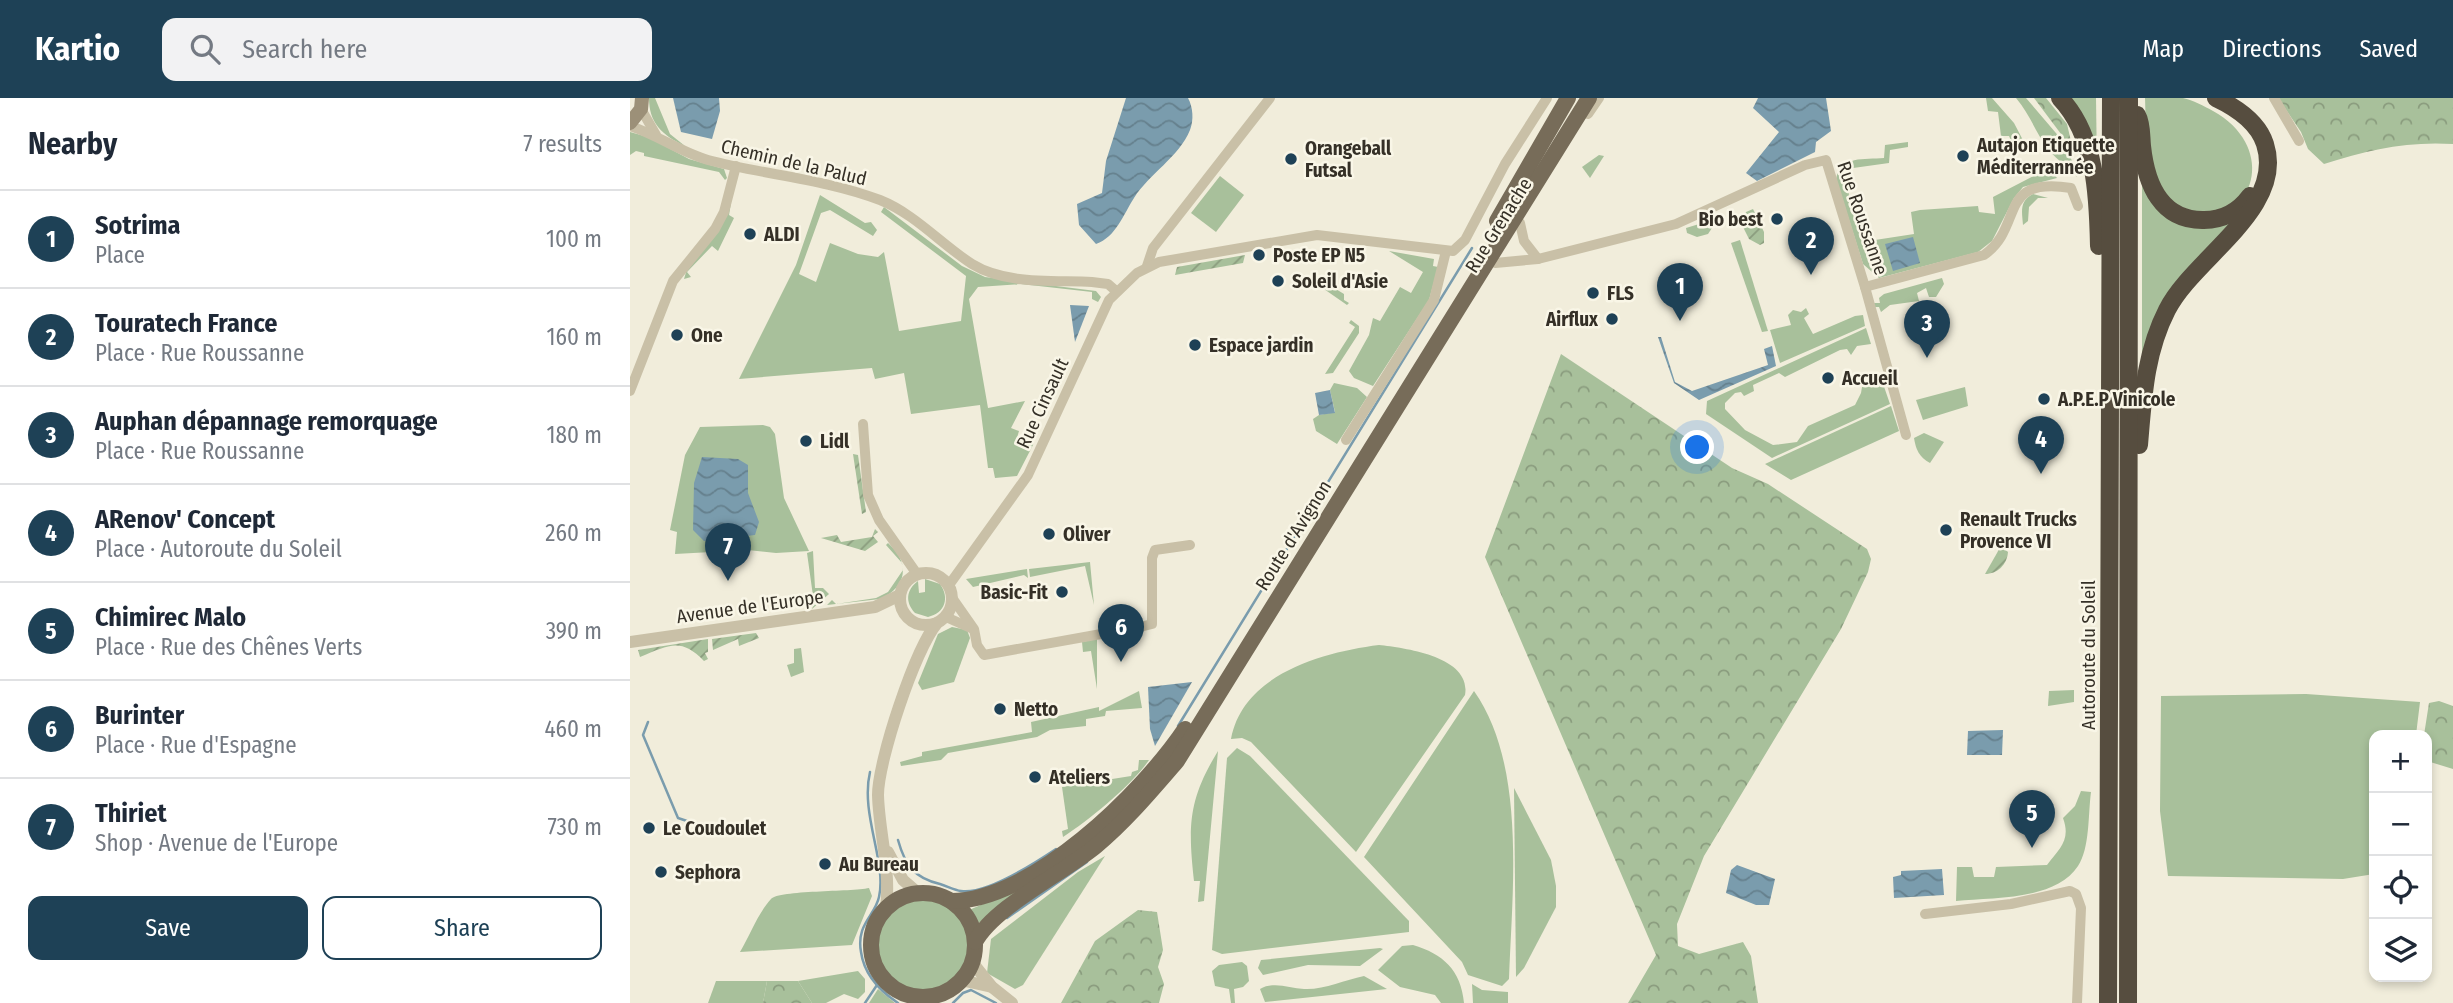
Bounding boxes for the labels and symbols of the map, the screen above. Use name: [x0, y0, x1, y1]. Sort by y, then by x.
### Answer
place label: Autajon Etiquette Méditerrannée: [1976, 134, 2115, 179]
street label: Chemin de la Palud: [719, 135, 869, 190]
place label: Orangeball Futsal: [1305, 137, 1392, 182]
marker: Autajon Etiquette Méditerrannée: [1955, 148, 1971, 164]
marker: Orangeball Futsal: [1283, 151, 1299, 167]
street label: Rue Roussanne: [1832, 158, 1893, 278]
street label: Rue Grenache: [1460, 174, 1537, 277]
place label: Bio best: [1698, 208, 1763, 231]
marker: Bio best: [1769, 211, 1785, 227]
pin: 2: [1788, 217, 1834, 275]
place label: ALDI: [763, 223, 800, 246]
marker: ALDI: [742, 226, 758, 242]
place label: Poste EP N5: [1273, 244, 1365, 267]
marker: Poste EP N5: [1251, 247, 1267, 263]
pin: 1: [1657, 263, 1703, 321]
place label: Soleil d'Asie: [1292, 270, 1388, 293]
marker: Soleil d'Asie: [1270, 273, 1286, 289]
place label: FLS: [1607, 282, 1634, 305]
marker: FLS: [1585, 285, 1601, 301]
pin: 3: [1904, 300, 1950, 358]
place label: Airflux: [1545, 308, 1599, 331]
marker: Airflux: [1604, 311, 1620, 327]
place label: One: [691, 324, 723, 347]
marker: One: [669, 327, 685, 343]
place label: Espace jardin: [1209, 334, 1313, 357]
marker: Espace jardin: [1187, 337, 1203, 353]
street label: Rue Cinsault: [1012, 354, 1074, 452]
place label: Accueil: [1841, 367, 1899, 390]
marker: Accueil: [1820, 370, 1836, 386]
place label: A.P.E.P Vinicole: [2057, 388, 2176, 411]
marker: A.P.E.P Vinicole: [2036, 391, 2052, 407]
pin: 4: [2018, 416, 2064, 474]
place label: Lidl: [820, 430, 850, 453]
your location: [1680, 430, 1714, 464]
marker: Lidl: [798, 433, 814, 449]
street label: Route d'Avignon: [1250, 476, 1336, 595]
place label: Renault Trucks Provence VI: [1960, 508, 2078, 553]
marker: Renault Trucks Provence VI: [1938, 522, 1954, 538]
pin: 7: [705, 523, 751, 581]
place label: Oliver: [1063, 523, 1111, 546]
marker: Oliver: [1041, 526, 1057, 542]
street label: Autoroute du Soleil: [2077, 580, 2100, 730]
place label: Basic-Fit: [981, 581, 1048, 604]
marker: Basic-Fit: [1054, 584, 1070, 600]
street label: Avenue de l'Europe: [675, 585, 825, 628]
pin: 6: [1098, 604, 1144, 662]
place label: Netto: [1014, 698, 1058, 721]
marker: Netto: [992, 701, 1008, 717]
place label: Ateliers: [1048, 766, 1111, 789]
marker: Ateliers: [1027, 769, 1043, 785]
pin: 5: [2009, 790, 2055, 848]
place label: Le Coudoulet: [663, 817, 767, 840]
marker: Le Coudoulet: [641, 820, 657, 836]
place label: Au Bureau: [838, 853, 919, 876]
marker: Au Bureau: [817, 856, 833, 872]
place label: Sephora: [675, 861, 741, 884]
marker: Sephora: [653, 864, 669, 880]

